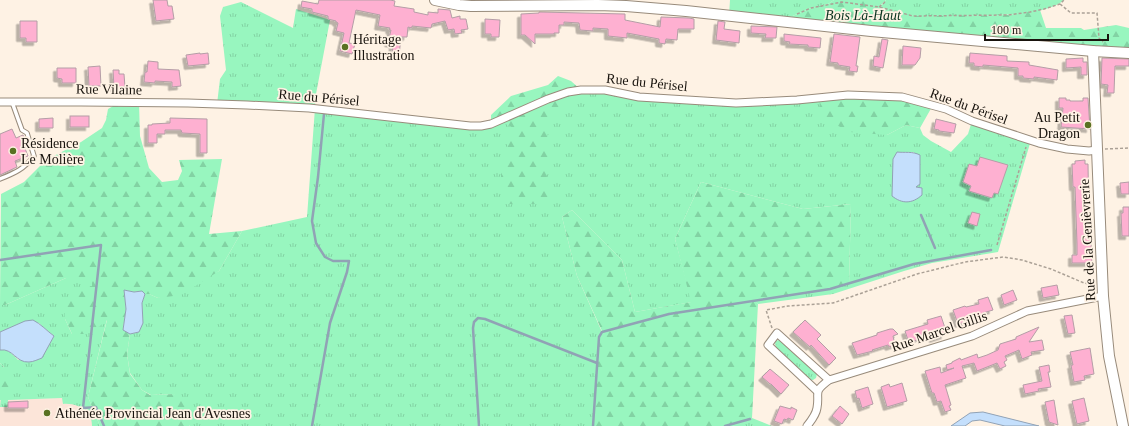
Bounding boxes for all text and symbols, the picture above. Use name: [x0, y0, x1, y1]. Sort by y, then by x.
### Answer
park label: Bois Là-Haut: [825, 8, 902, 23]
scale bar: [985, 16, 1108, 42]
text: 100 m: [991, 23, 1022, 37]
place label: Héritage Illustration: [353, 32, 414, 63]
marker: Héritage Illustration: [340, 42, 350, 52]
street label: Rue du Périsel: [606, 71, 688, 94]
street label: Rue Vilaine: [76, 81, 142, 98]
street label: Rue du Périsel: [928, 85, 1010, 128]
street label: Rue du Périsel: [278, 86, 360, 109]
place label: Au Petit Dragon: [1034, 110, 1080, 141]
marker: Au Petit Dragon: [1083, 120, 1093, 130]
place label: Résidence Le Molière: [21, 136, 84, 167]
marker: Résidence Le Molière: [8, 146, 18, 156]
street label: Rue de la Genièvrerie: [1077, 178, 1098, 302]
street label: Rue Marcel Gillis: [889, 308, 989, 355]
place label: Athénée Provincial Jean d'Avesnes: [55, 406, 250, 421]
marker: Athénée Provincial Jean d'Avesnes: [42, 408, 52, 418]

